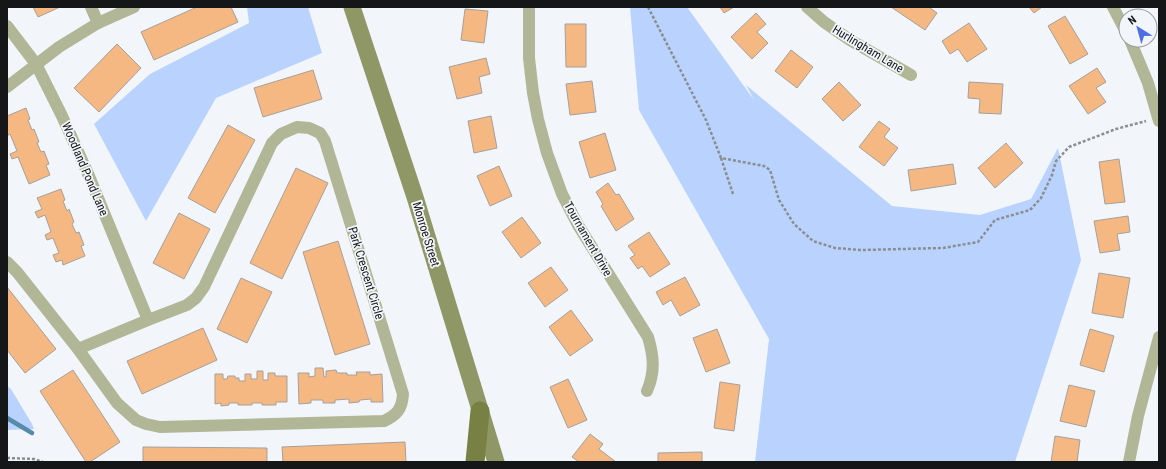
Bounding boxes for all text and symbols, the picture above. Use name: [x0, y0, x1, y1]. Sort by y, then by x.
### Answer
north arrow: [1118, 8, 1158, 48]
text: N: [1126, 13, 1139, 28]
street label: Hurlingham Lane: [830, 22, 906, 76]
street label: Woodland Pond Lane: [59, 120, 111, 218]
street label: Tournament Drive: [561, 199, 615, 279]
street label: Monroe Street: [410, 200, 443, 268]
street label: Park Crescent Circle: [345, 225, 387, 321]

